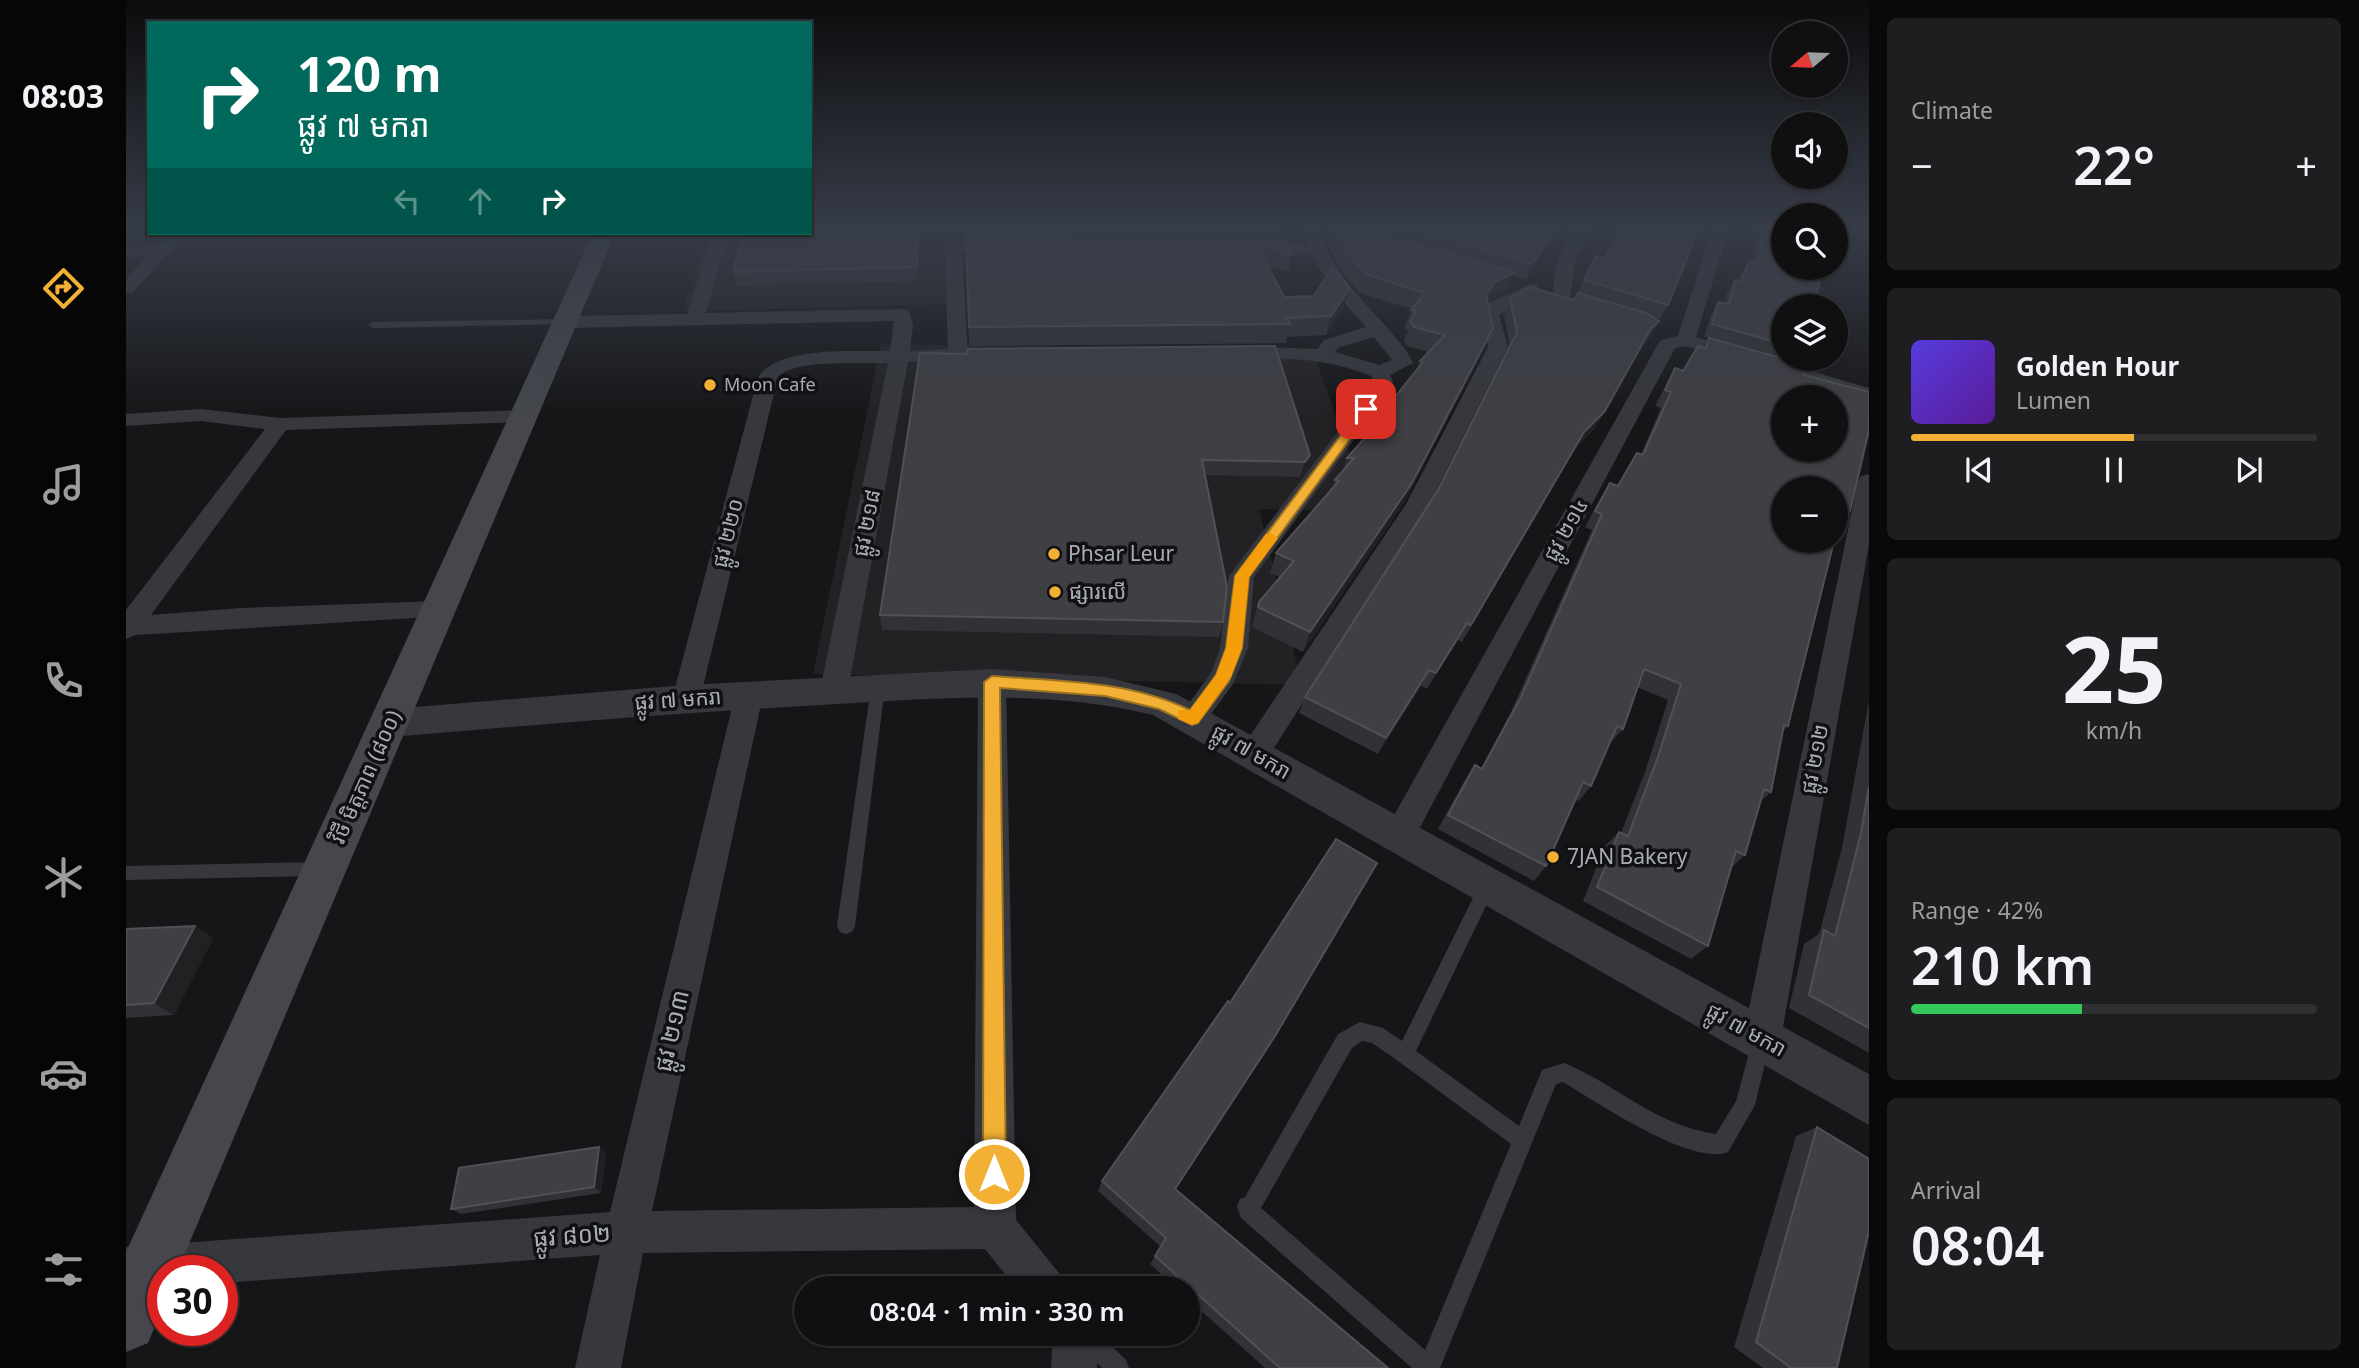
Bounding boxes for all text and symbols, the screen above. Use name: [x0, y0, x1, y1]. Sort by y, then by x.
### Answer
north arrow: [1771, 21, 1848, 98]
map controls: [1771, 21, 1848, 553]
text: 120 m: [297, 40, 442, 106]
icon: right: [182, 49, 273, 140]
text: 08:03: [22, 74, 104, 117]
text: Climate: [1911, 94, 1993, 126]
text: ផ្លូវ ៧ មករា: [297, 103, 430, 146]
button: sound: [1771, 112, 1848, 189]
text: 22°: [2073, 129, 2155, 200]
text: −: [1911, 139, 1933, 191]
text: +: [2295, 139, 2317, 191]
icon: left: [388, 182, 426, 220]
icon: ahead: [461, 182, 499, 220]
icon: right: [534, 182, 572, 220]
button: search: [1771, 203, 1848, 280]
icon: directions: [39, 264, 88, 313]
button: layers: [1771, 294, 1848, 371]
text: Golden Hour: [2016, 348, 2179, 384]
place label: Moon Cafe: [724, 372, 816, 396]
marker: Moon Cafe: [702, 377, 718, 393]
pin: [1336, 379, 1396, 439]
text: Lumen: [2016, 384, 2091, 416]
button: +: [1771, 385, 1848, 462]
icon: arrive: [1347, 390, 1385, 428]
icon: previous: [1960, 451, 1998, 489]
icon: pause: [2095, 451, 2133, 489]
icon: next: [2230, 451, 2268, 489]
icon: music: [39, 460, 88, 509]
button: −: [1771, 476, 1848, 553]
street label: ផ្លូវ ២១៨: [846, 487, 892, 560]
street label: ផ្លូវ ២១៤: [1536, 493, 1599, 569]
street label: ផ្លូវ ២២០: [705, 495, 755, 572]
place label: Phsar Leur: [1068, 539, 1174, 567]
marker: Phsar Leur: [1046, 546, 1062, 562]
place label: ផ្សារលើ: [1069, 577, 1126, 605]
marker: ផ្សារលើ: [1047, 584, 1063, 600]
text: 25: [2062, 606, 2166, 730]
icon: phone: [39, 656, 88, 705]
street label: ផ្លូវ ៧ មករា: [634, 682, 723, 722]
street label: វិថី មិត្តភាព (៨០០): [323, 706, 407, 849]
text: km/h: [2086, 714, 2142, 746]
street label: ផ្លូវ ៧ មករា: [1204, 717, 1296, 790]
street label: ផ្លូវ ២១២: [1794, 722, 1841, 797]
place label: 7JAN Bakery: [1567, 842, 1688, 870]
marker: 7JAN Bakery: [1545, 849, 1561, 865]
icon: climate: [39, 853, 88, 902]
text: Range · 42%: [1911, 894, 2043, 926]
text: 210 km: [1911, 929, 2094, 1000]
street label: ផ្លូវ ២១៣: [645, 986, 703, 1077]
street label: ផ្លូវ ៧ មករា: [1699, 996, 1791, 1068]
icon: car: [39, 1049, 88, 1098]
position arrow: [957, 1137, 1031, 1211]
text: Arrival: [1911, 1174, 1981, 1206]
text: 08:04: [1911, 1209, 2044, 1280]
street label: ផ្លូវ ៨០២: [532, 1215, 612, 1261]
icon: filters: [39, 1245, 88, 1294]
speed limit sign: 30: [147, 1255, 238, 1346]
text: 08:04 · 1 min · 330 m: [870, 1293, 1124, 1329]

